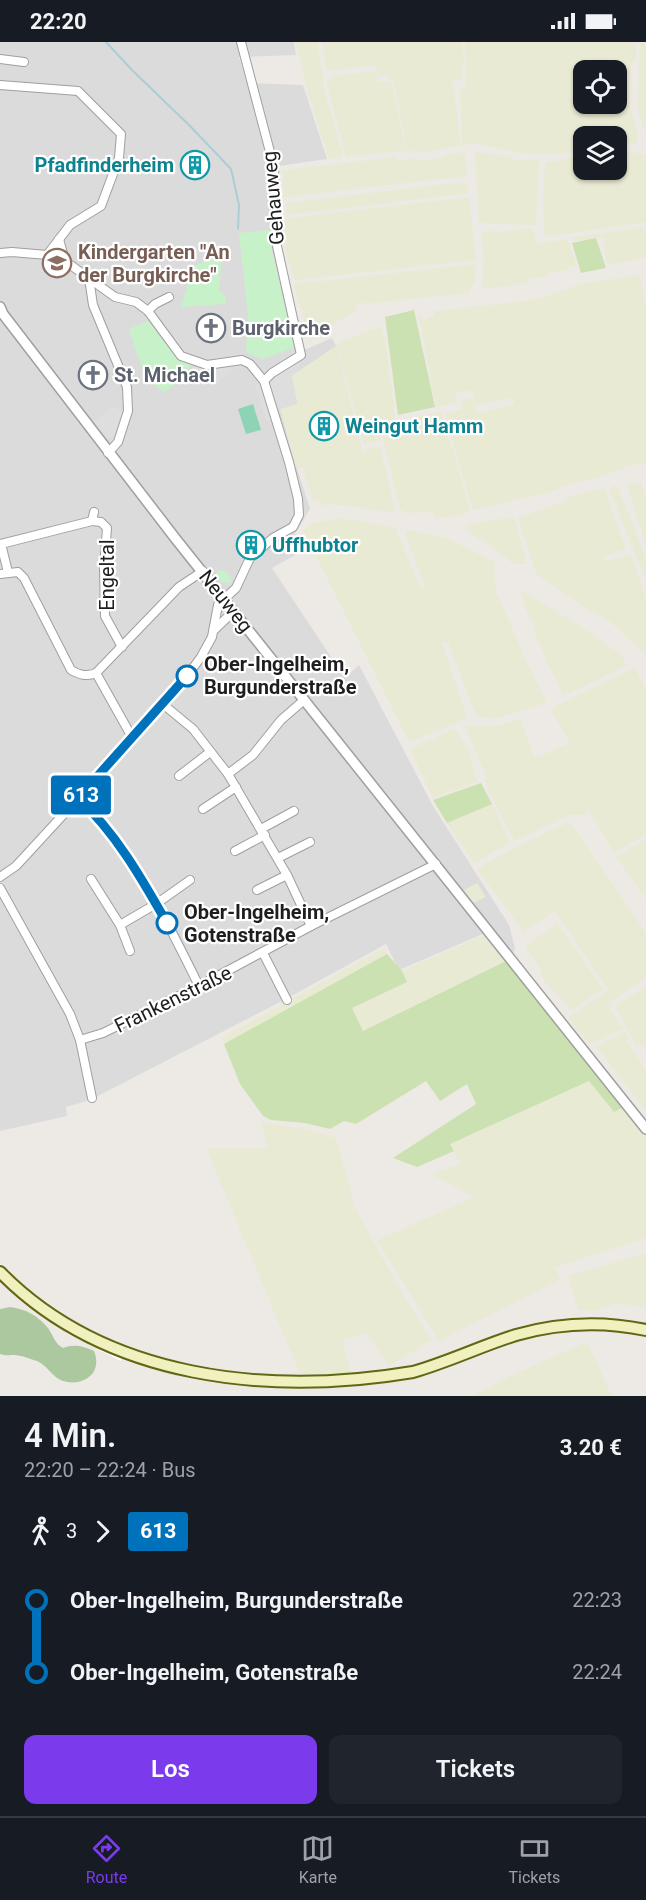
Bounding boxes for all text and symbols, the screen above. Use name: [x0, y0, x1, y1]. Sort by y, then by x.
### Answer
text: 22:20: [30, 9, 87, 34]
map controls: [573, 60, 627, 180]
button: locate: [573, 60, 627, 114]
button: layers: [573, 126, 627, 180]
building icon: Pfadfinderheim: [179, 149, 211, 181]
street label: Gehauweg: [257, 150, 289, 246]
place label: Pfadfinderheim: [35, 153, 174, 177]
place label: Kindergarten "An der Burgkirche": [78, 240, 230, 287]
school or university icon: Kindergarten "An der Burgkirche": [41, 247, 73, 279]
church icon: Burgkirche: [195, 312, 227, 344]
place label: Burgkirche: [232, 316, 330, 340]
church icon: St. Michael: [77, 359, 109, 391]
place label: St. Michael: [114, 363, 215, 387]
building icon: Weingut Hamm: [308, 410, 340, 442]
place label: Weingut Hamm: [345, 414, 483, 438]
building icon: Uffhubtor: [235, 529, 267, 561]
place label: Uffhubtor: [272, 533, 359, 557]
street label: Engeltal: [95, 539, 119, 611]
street label: Neuweg: [194, 565, 258, 637]
place label: Ober-Ingelheim, Burgunderstraße: [204, 652, 357, 699]
marker: Ober-Ingelheim, Burgunderstraße: [176, 665, 198, 687]
line badge: 613: [46, 776, 116, 814]
text: 613: [63, 783, 99, 807]
place label: Ober-Ingelheim, Gotenstraße: [184, 900, 329, 947]
marker: Ober-Ingelheim, Gotenstraße: [156, 912, 178, 934]
street label: Frankenstraße: [111, 960, 235, 1038]
text: 4 Min.: [24, 1416, 116, 1455]
text: 3.20 €: [560, 1435, 622, 1460]
text: 22:20 – 22:24 · Bus: [24, 1458, 196, 1482]
icon: walk: [24, 1515, 57, 1548]
icon: forward: [86, 1515, 119, 1548]
text: 3: [66, 1519, 77, 1543]
text: 613: [140, 1519, 176, 1543]
text: Ober-Ingelheim, Burgunderstraße: [70, 1588, 403, 1613]
text: 22:23: [572, 1588, 622, 1612]
text: Ober-Ingelheim, Gotenstraße: [70, 1660, 358, 1685]
text: 22:24: [572, 1660, 622, 1684]
button: Los: [24, 1735, 317, 1804]
button: Tickets: [329, 1735, 622, 1804]
tab: Route: [86, 1832, 127, 1887]
tab: Karte: [299, 1832, 337, 1887]
tab: Tickets: [508, 1832, 560, 1887]

